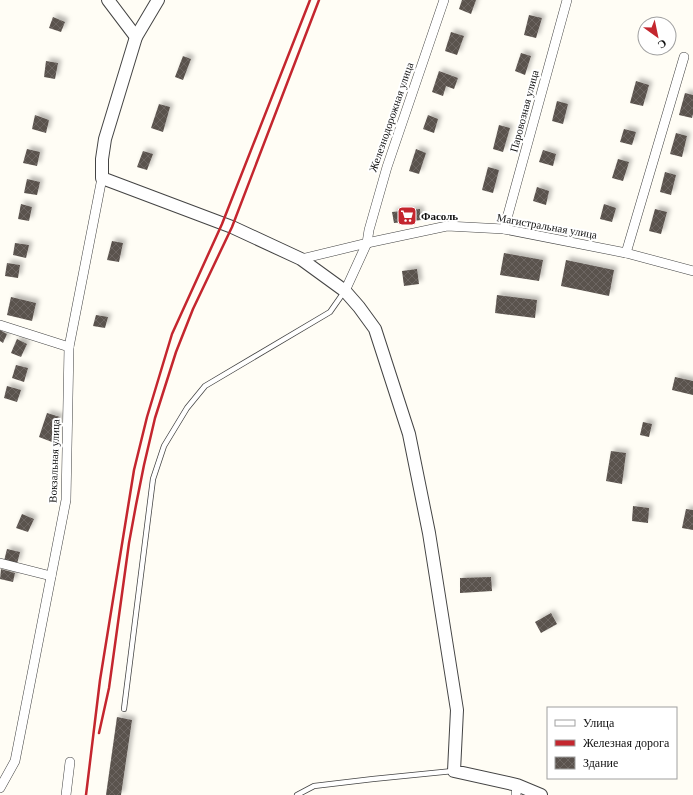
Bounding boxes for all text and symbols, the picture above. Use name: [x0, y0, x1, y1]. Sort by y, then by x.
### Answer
north arrow: [637, 16, 677, 56]
text: С: [656, 37, 669, 52]
street label: Железнодорожная улица: [367, 60, 415, 173]
street label: Паровозная улица: [507, 69, 541, 153]
supermarket icon: Фасоль: [396, 205, 418, 227]
place label: Фасоль: [421, 210, 458, 222]
street label: Магистральная улица: [496, 211, 598, 241]
street label: Вокзальная улица: [47, 419, 61, 503]
legend: [547, 707, 677, 779]
text: Улица: [583, 716, 615, 730]
text: Железная дорога: [583, 736, 670, 750]
text: Здание: [583, 756, 618, 770]

